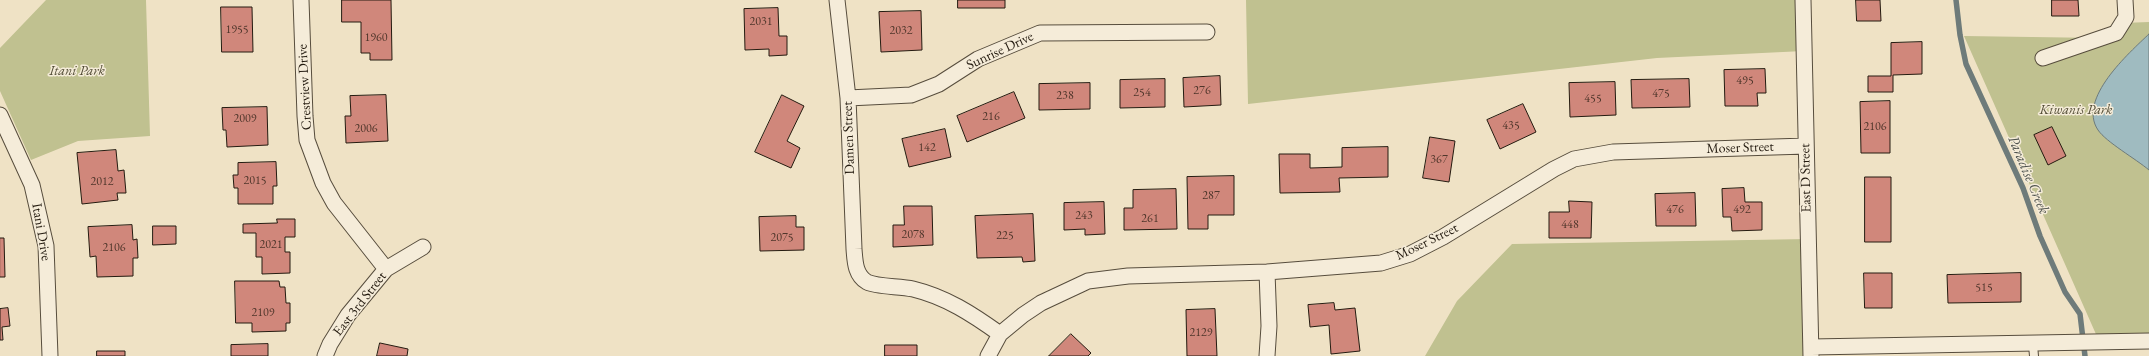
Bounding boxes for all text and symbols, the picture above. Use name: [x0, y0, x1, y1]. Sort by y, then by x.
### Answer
house number: 2031: [749, 15, 773, 29]
house number: 1955: [225, 23, 249, 37]
house number: 2032: [889, 24, 913, 38]
street label: Sunrise Drive: [964, 28, 1036, 74]
house number: 1960: [364, 31, 388, 45]
street label: Crestview Drive: [294, 43, 316, 131]
park label: Itani Park: [49, 63, 105, 79]
house number: 495: [1736, 74, 1754, 88]
house number: 276: [1193, 84, 1211, 98]
house number: 254: [1133, 86, 1151, 100]
house number: 475: [1652, 87, 1670, 101]
house number: 238: [1056, 89, 1074, 103]
house number: 455: [1584, 92, 1602, 106]
street label: Damen Street: [839, 101, 859, 175]
park label: Kiwanis Park: [2040, 102, 2112, 118]
house number: 216: [982, 110, 1000, 124]
house number: 2009: [233, 112, 257, 126]
house number: 435: [1502, 119, 1520, 133]
house number: 2106: [1863, 120, 1887, 134]
house number: 2006: [354, 122, 378, 136]
water label: Paradise Creek: [2003, 133, 2053, 217]
street label: Moser Street: [1706, 138, 1774, 158]
house number: 142: [918, 141, 936, 155]
street label: East D Street: [1797, 143, 1815, 213]
house number: 367: [1430, 153, 1448, 167]
house number: 2015: [243, 174, 267, 188]
house number: 2012: [90, 175, 114, 189]
house number: 287: [1202, 189, 1220, 203]
street label: Itani Drive: [28, 202, 54, 262]
house number: 476: [1666, 203, 1684, 217]
house number: 492: [1733, 203, 1751, 217]
house number: 243: [1075, 209, 1093, 223]
house number: 261: [1141, 212, 1159, 226]
house number: 448: [1561, 218, 1579, 232]
street label: Moser Street: [1393, 220, 1461, 264]
house number: 2078: [901, 228, 925, 242]
house number: 225: [996, 229, 1014, 243]
house number: 2075: [770, 231, 794, 245]
house number: 2021: [259, 238, 283, 252]
house number: 2106: [102, 241, 126, 255]
street label: East 3rd Street: [330, 269, 390, 339]
house number: 515: [1975, 281, 1993, 295]
house number: 2109: [251, 306, 275, 320]
house number: 2129: [1189, 326, 1213, 340]

